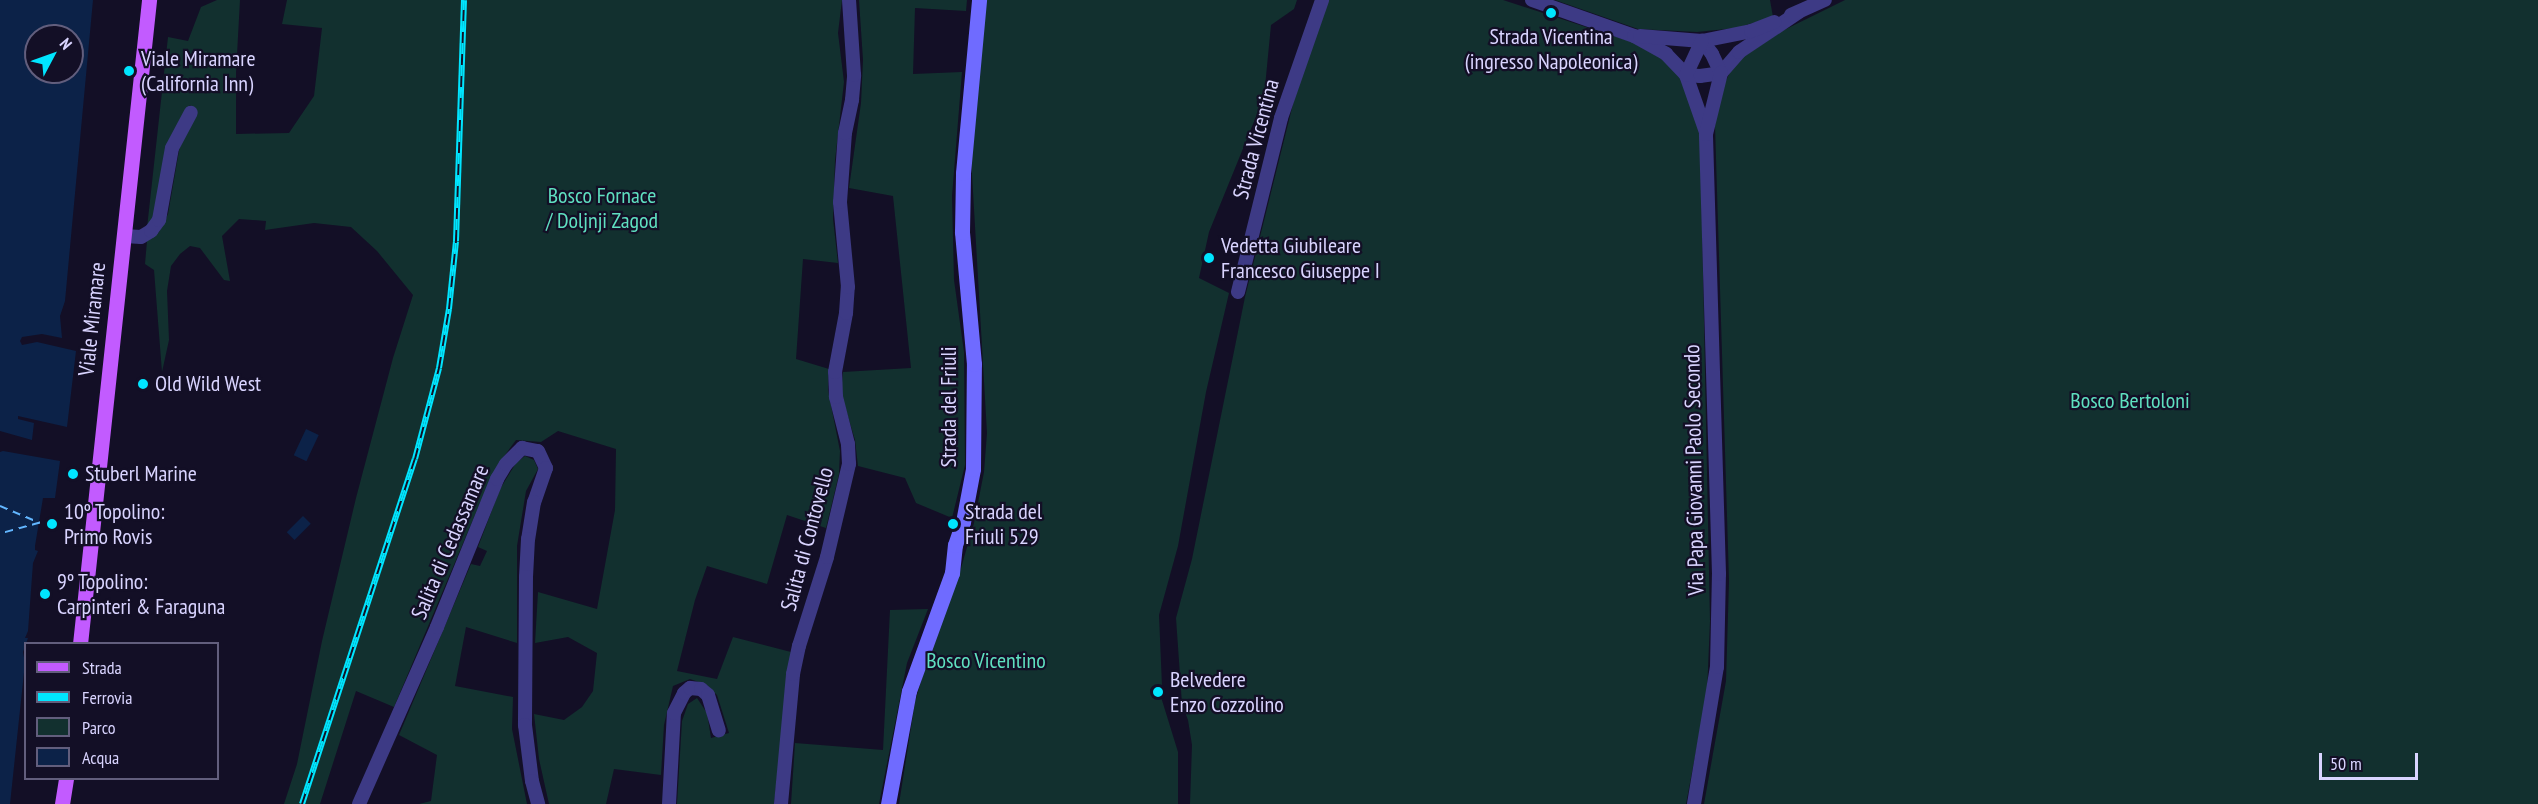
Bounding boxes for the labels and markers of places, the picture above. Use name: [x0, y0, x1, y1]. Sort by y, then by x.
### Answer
marker: Strada Vicentina (ingresso Napoleonica): [1544, 6, 1558, 20]
place label: Strada Vicentina (ingresso Napoleonica): [1465, 23, 1637, 74]
place label: Viale Miramare (California Inn): [141, 45, 255, 96]
marker: Viale Miramare (California Inn): [122, 64, 136, 78]
place label: Vedetta Giubileare Francesco Giuseppe I: [1221, 232, 1380, 284]
marker: Vedetta Giubileare Francesco Giuseppe I: [1202, 251, 1216, 265]
place label: Old Wild West: [155, 371, 262, 397]
marker: Old Wild West: [136, 377, 150, 391]
place label: Stuberl Marine: [85, 461, 197, 487]
marker: Stuberl Marine: [66, 467, 80, 481]
place label: 10º Topolino: Primo Rovis: [64, 498, 165, 550]
place label: Strada del Friuli 529: [965, 498, 1042, 550]
marker: 10º Topolino: Primo Rovis: [45, 517, 59, 531]
marker: Strada del Friuli 529: [946, 517, 960, 531]
place label: 9º Topolino: Carpinteri & Faraguna: [57, 568, 225, 620]
marker: 9º Topolino: Carpinteri & Faraguna: [38, 587, 52, 601]
place label: Belvedere Enzo Cozzolino: [1170, 666, 1284, 718]
marker: Belvedere Enzo Cozzolino: [1151, 685, 1165, 699]

